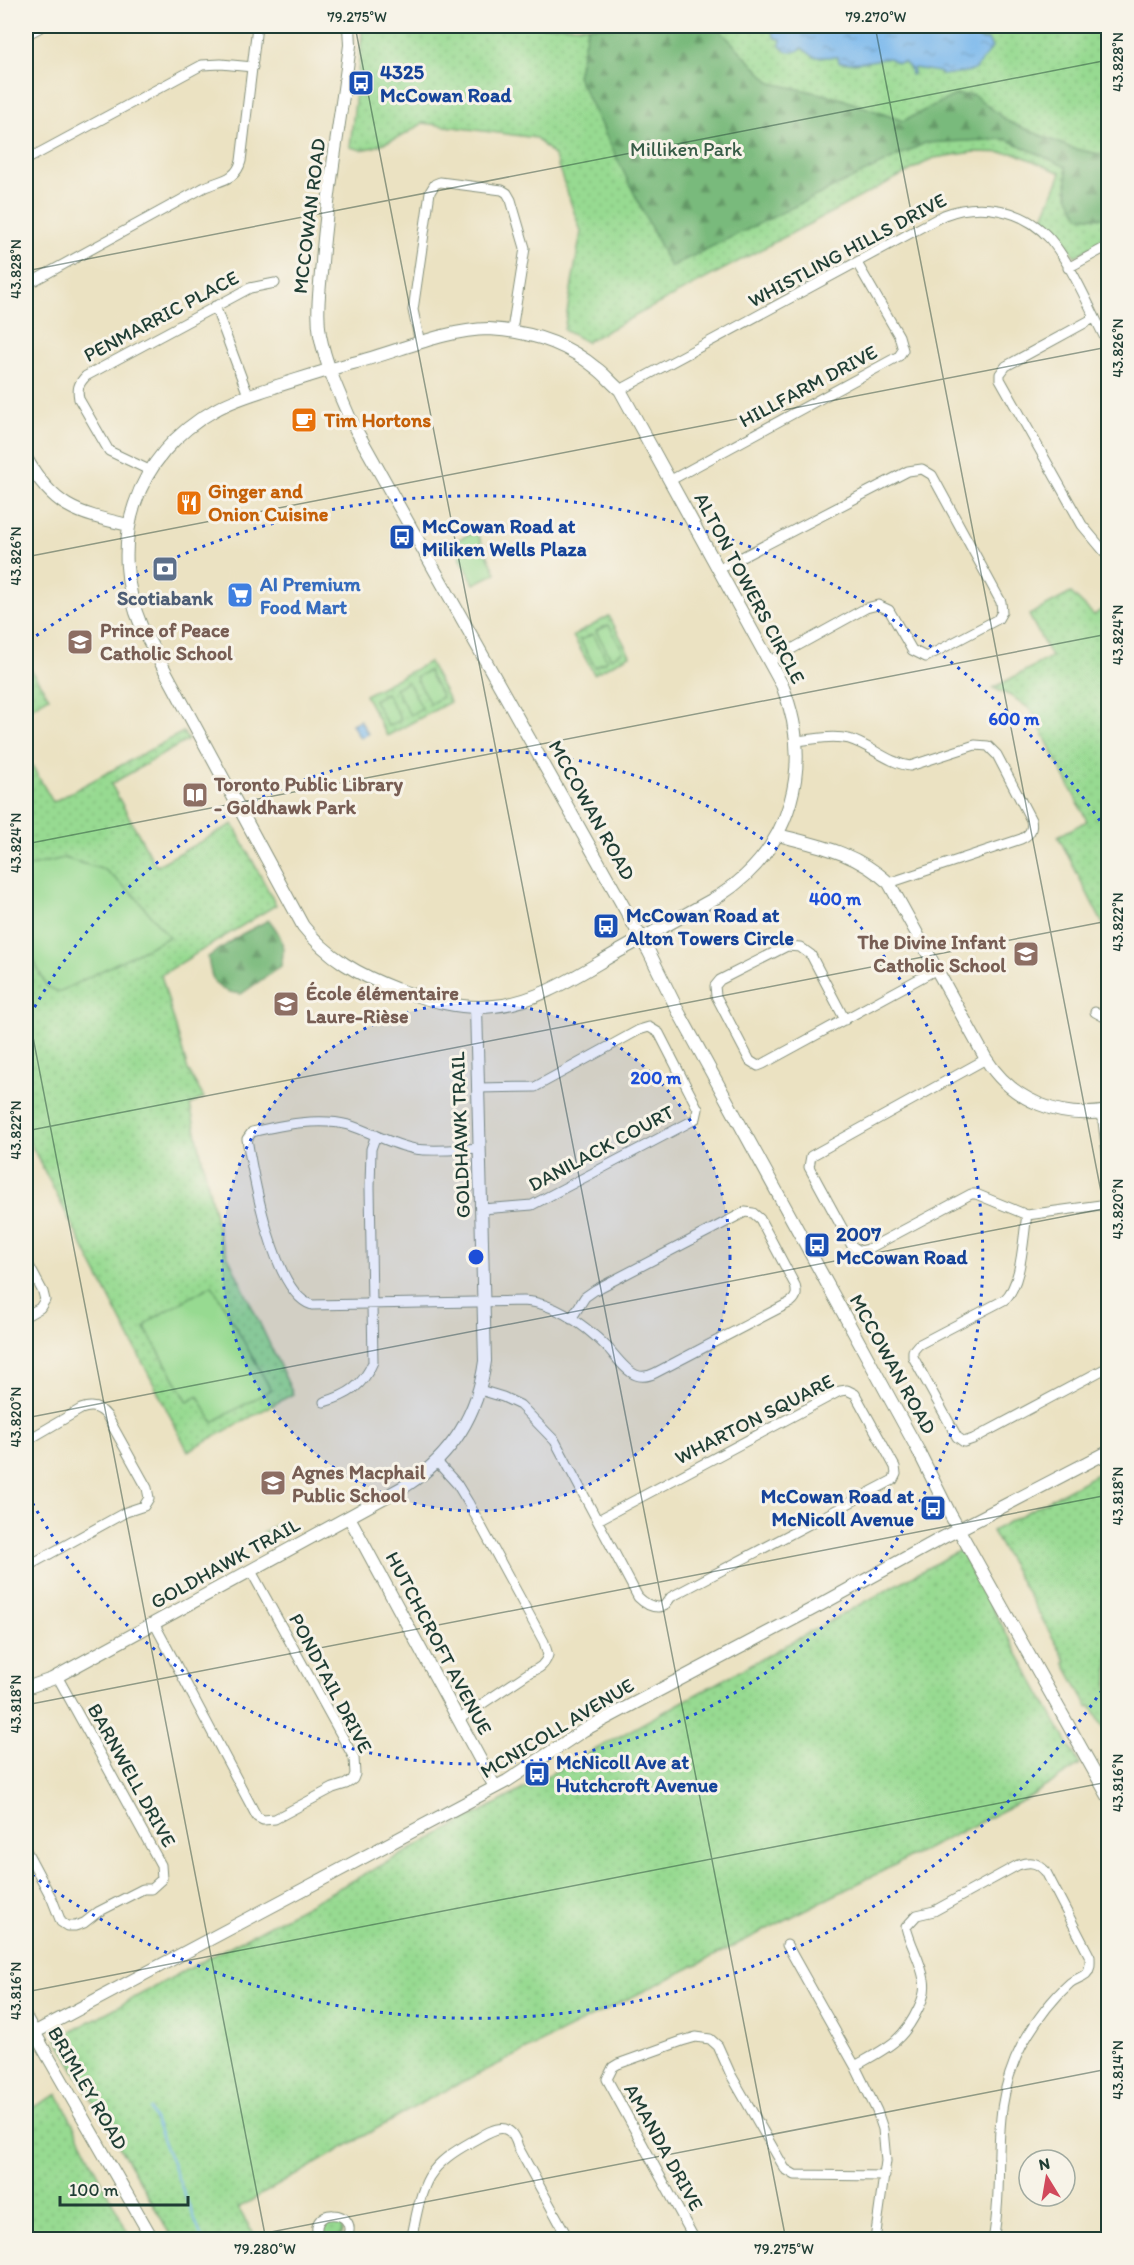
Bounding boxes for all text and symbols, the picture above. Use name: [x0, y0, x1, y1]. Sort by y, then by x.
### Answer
text: 79.275°W: [327, 8, 387, 26]
text: 79.270°W: [846, 8, 907, 26]
text: 43.828°N: [1109, 32, 1127, 92]
place label: 4325 McCowan Road: [380, 60, 512, 107]
bus stop icon: 4325 McCowan Road: [346, 68, 376, 98]
street label: MCCOWAN ROAD: [288, 137, 330, 295]
park label: Milliken Park: [630, 137, 743, 161]
street label: WHISTLING HILLS DRIVE: [744, 188, 950, 312]
text: 43.828°N: [7, 239, 25, 299]
street label: PENMARRIC PLACE: [79, 265, 243, 367]
text: 43.826°N: [1109, 318, 1127, 378]
street label: HILLFARM DRIVE: [735, 339, 881, 433]
cafe icon: Tim Hortons: [289, 405, 319, 435]
place label: Tim Hortons: [323, 408, 431, 432]
place label: Ginger and Onion Cuisine: [208, 479, 329, 526]
restaurant icon: Ginger and Onion Cuisine: [174, 488, 204, 518]
street label: ALTON TOWERS CIRCLE: [689, 488, 811, 688]
place label: McCowan Road at Miliken Wells Plaza: [422, 514, 587, 561]
bus stop icon: McCowan Road at Miliken Wells Plaza: [387, 522, 417, 552]
text: 43.826°N: [7, 526, 25, 586]
bank icon: Scotiabank: [150, 554, 180, 584]
place label: AI Premium Food Mart: [259, 572, 361, 619]
supermarket icon: AI Premium Food Mart: [225, 580, 255, 610]
place label: Scotiabank: [117, 586, 214, 610]
text: 43.824°N: [1109, 605, 1127, 665]
place label: Prince of Peace Catholic School: [100, 618, 233, 665]
school or university icon: Prince of Peace Catholic School: [65, 627, 95, 657]
text: 600 m: [989, 708, 1040, 730]
street label: MCCOWAN ROAD: [544, 736, 640, 884]
place label: Toronto Public Library - Goldhawk Park: [213, 772, 403, 819]
library icon: Toronto Public Library - Goldhawk Park: [180, 780, 210, 810]
text: 43.824°N: [7, 813, 25, 873]
text: 400 m: [809, 888, 862, 910]
text: 43.822°N: [1109, 892, 1127, 952]
place label: McCowan Road at Alton Towers Circle: [625, 903, 794, 950]
bus stop icon: McCowan Road at Alton Towers Circle: [591, 911, 621, 941]
place label: The Divine Infant Catholic School: [856, 930, 1006, 977]
school or university icon: The Divine Infant Catholic School: [1011, 939, 1041, 969]
place label: École élémentaire Laure-Rièse: [306, 981, 459, 1028]
school or university icon: École élémentaire Laure-Rièse: [271, 989, 301, 1019]
street label: GOLDHAWK TRAIL: [445, 1051, 475, 1219]
text: 200 m: [631, 1067, 682, 1089]
text: 43.822°N: [7, 1100, 25, 1160]
street label: DANILACK COURT: [524, 1100, 678, 1196]
text: 43.820°N: [1109, 1179, 1127, 1239]
place label: 2007 McCowan Road: [836, 1222, 968, 1269]
bus stop icon: 2007 McCowan Road: [802, 1230, 832, 1260]
centre of rings: [466, 1247, 486, 1267]
street label: MCCOWAN ROAD: [845, 1290, 941, 1438]
street label: WHARTON SQUARE: [671, 1369, 837, 1469]
text: 43.820°N: [7, 1387, 25, 1447]
place label: Agnes Macphail Public School: [291, 1460, 426, 1507]
text: 43.818°N: [1109, 1467, 1127, 1525]
school or university icon: Agnes Macphail Public School: [258, 1468, 288, 1498]
place label: McCowan Road at McNicoll Avenue: [761, 1484, 915, 1531]
bus stop icon: McCowan Road at McNicoll Avenue: [918, 1493, 948, 1523]
street label: GOLDHAWK TRAIL: [146, 1512, 304, 1614]
street label: HUTCHCROFT AVENUE: [380, 1547, 498, 1739]
street label: PONDTAIL DRIVE: [284, 1609, 378, 1757]
street label: MCNICOLL AVENUE: [476, 1673, 638, 1783]
text: 43.818°N: [7, 1675, 25, 1733]
street label: BARNWELL DRIVE: [83, 1699, 181, 1851]
place label: McNicoll Ave at Hutchcroft Avenue: [556, 1750, 718, 1797]
text: 43.816°N: [1109, 1754, 1127, 1812]
bus stop icon: McNicoll Ave at Hutchcroft Avenue: [522, 1759, 552, 1789]
text: 43.816°N: [7, 1962, 25, 2020]
street label: BRIMLEY ROAD: [43, 2022, 133, 2154]
text: 43.814°N: [1109, 2040, 1127, 2100]
street label: AMANDA DRIVE: [619, 2079, 709, 2215]
north arrow: [1017, 2148, 1077, 2208]
text: N: [1037, 2153, 1051, 2174]
scale bar: [60, 2169, 188, 2207]
text: 100 m: [69, 2179, 119, 2201]
text: 79.280°W: [234, 2240, 296, 2258]
text: 79.275°W: [754, 2240, 814, 2258]

